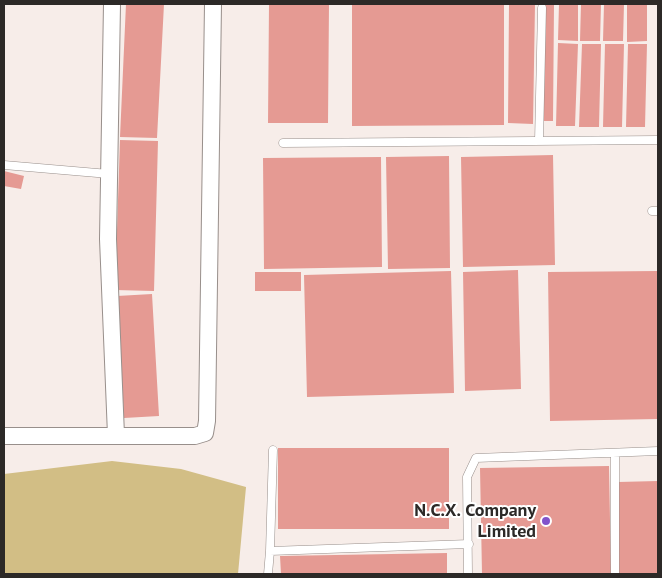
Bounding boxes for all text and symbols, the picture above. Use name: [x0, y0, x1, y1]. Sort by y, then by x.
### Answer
place label: N.C.X. Company Limited: [414, 500, 536, 542]
marker: N.C.X. Company Limited: [540, 515, 552, 527]

